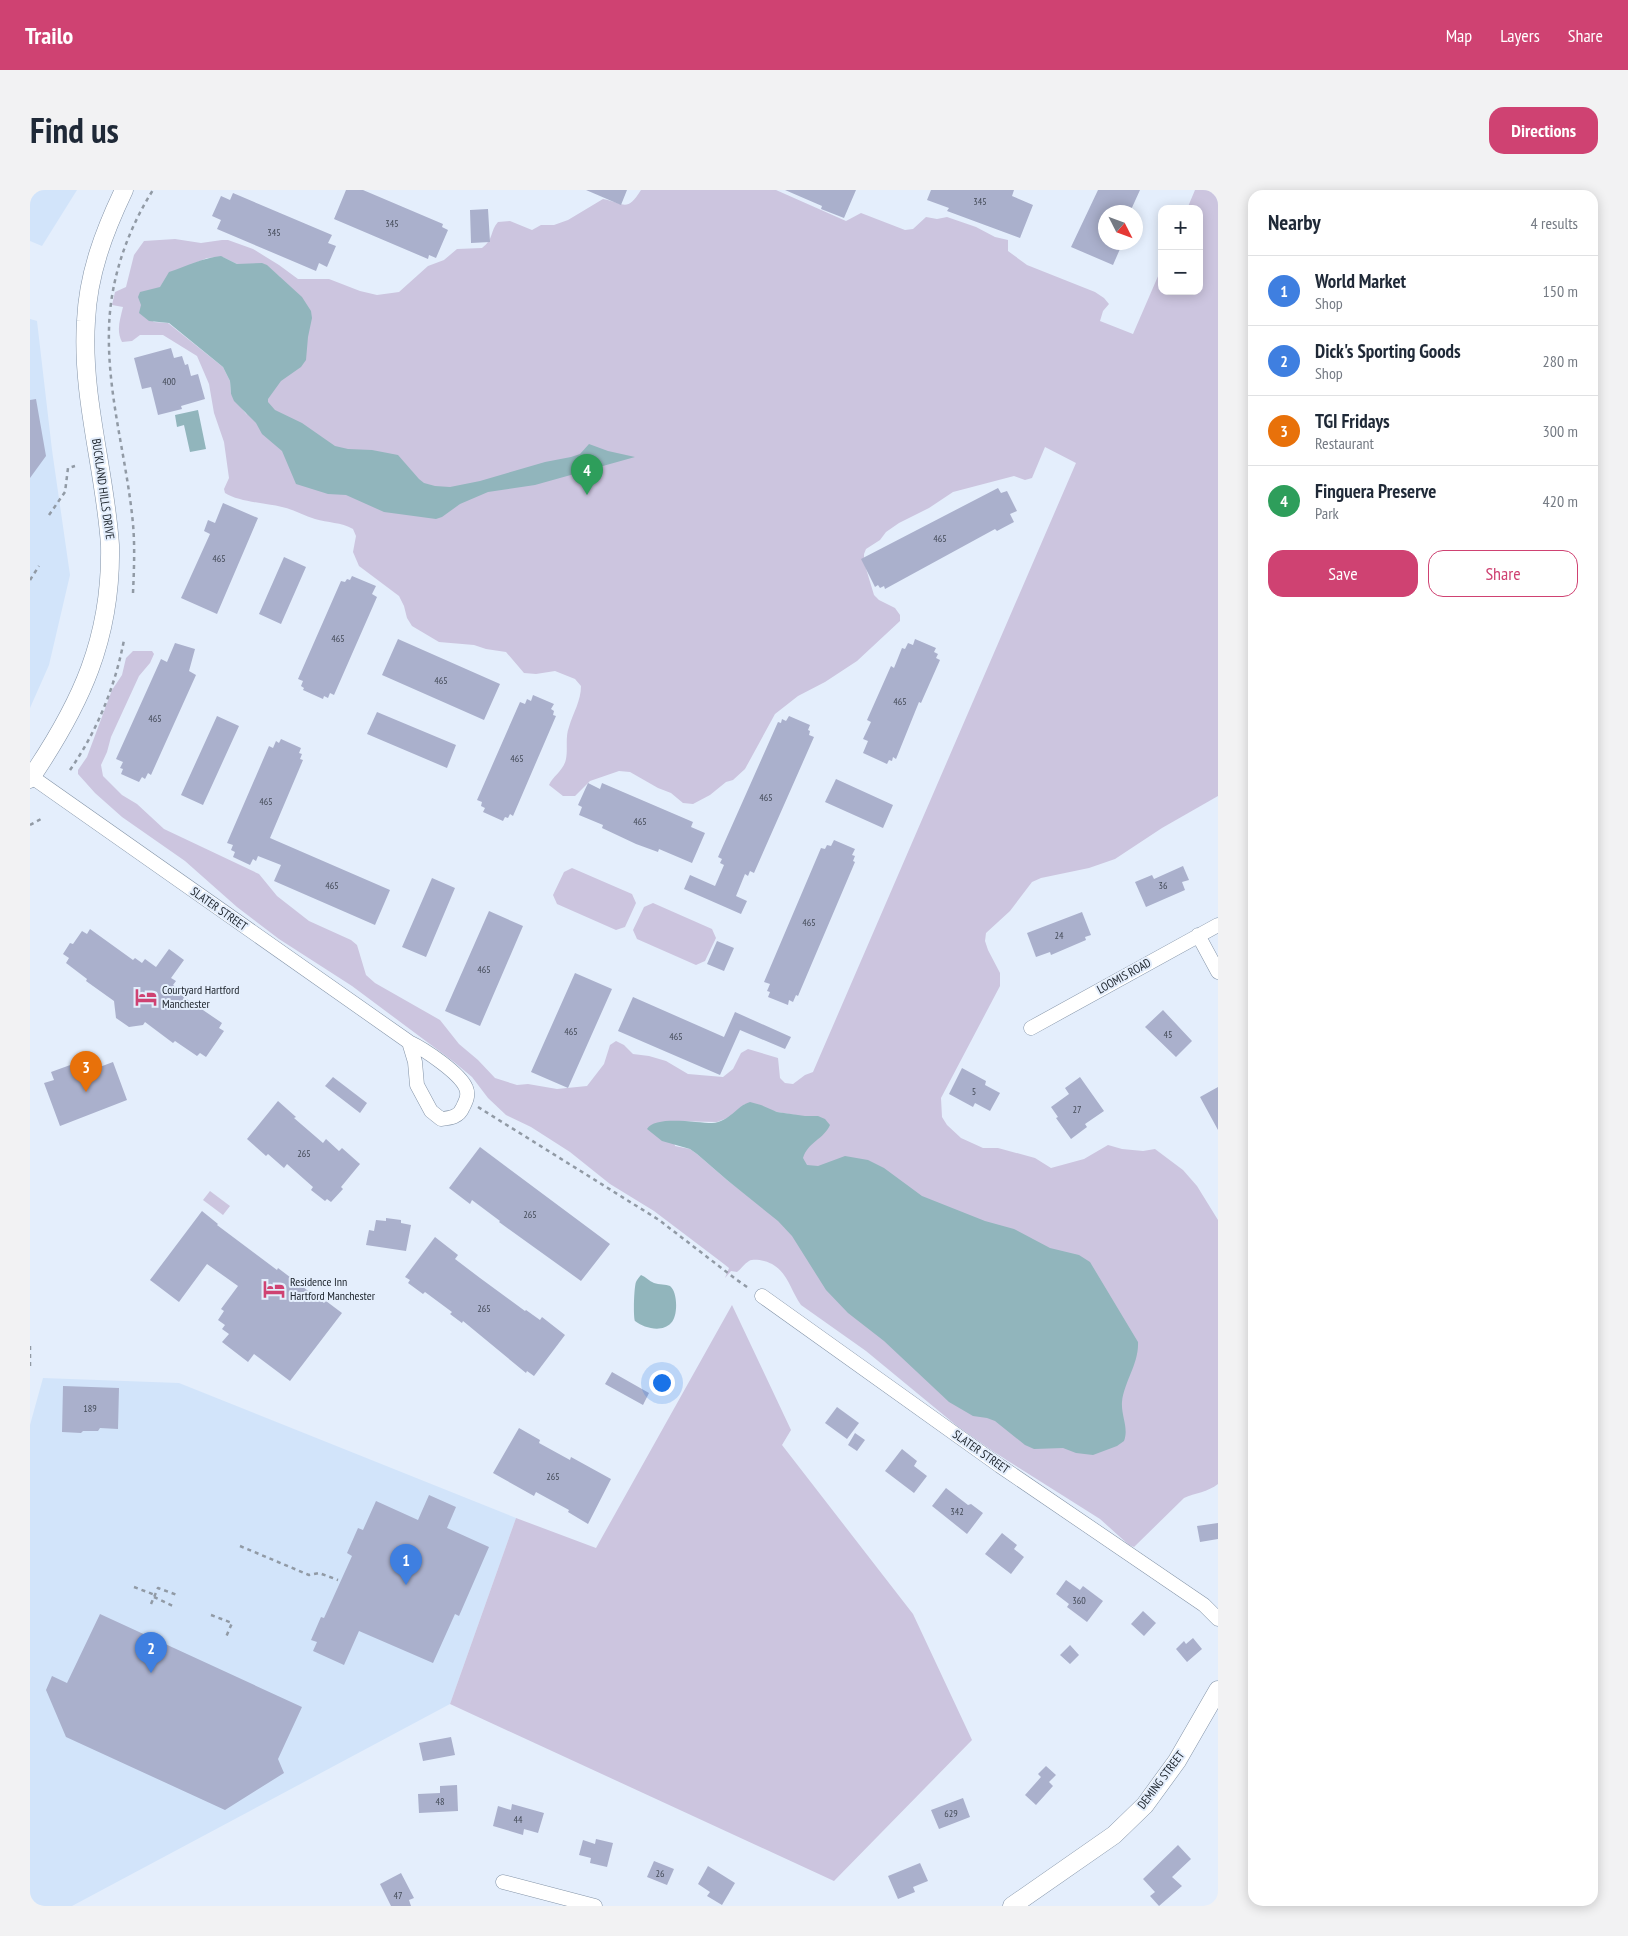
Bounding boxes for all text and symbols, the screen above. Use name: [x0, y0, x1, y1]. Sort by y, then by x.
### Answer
text: Trailo: [25, 20, 73, 51]
text: Map: [1446, 24, 1472, 47]
text: Layers: [1500, 24, 1540, 47]
text: Share: [1568, 24, 1603, 47]
text: Find us: [30, 107, 119, 153]
button: Directions: [1489, 107, 1598, 154]
house number: 345: [973, 195, 987, 208]
north arrow: [1098, 205, 1143, 250]
map controls: [1158, 205, 1203, 295]
button: +: [1158, 205, 1203, 250]
text: Nearby: [1268, 209, 1321, 236]
text: 4 results: [1531, 213, 1578, 233]
house number: 345: [385, 217, 399, 230]
house number: 345: [267, 226, 281, 239]
button: −: [1158, 250, 1203, 295]
text: World Market: [1315, 269, 1406, 293]
text: 1: [1280, 281, 1288, 301]
text: 150 m: [1543, 281, 1578, 301]
text: Shop: [1315, 293, 1343, 313]
text: Dick's Sporting Goods: [1315, 339, 1461, 363]
text: 2: [1280, 351, 1288, 371]
text: 280 m: [1543, 351, 1578, 371]
text: Shop: [1315, 363, 1343, 383]
house number: 400: [162, 375, 176, 388]
text: TGI Fridays: [1315, 409, 1390, 433]
text: 3: [1280, 421, 1288, 441]
text: 300 m: [1543, 421, 1578, 441]
text: Restaurant: [1315, 433, 1374, 453]
street label: BUCKLAND HILLS DRIVE: [89, 437, 118, 540]
pin: 4: [571, 454, 603, 495]
text: Finguera Preserve: [1315, 479, 1436, 503]
text: 4: [1280, 491, 1288, 511]
text: 420 m: [1543, 491, 1578, 511]
text: Park: [1315, 503, 1339, 523]
house number: 465: [933, 532, 947, 545]
button: Save: [1268, 550, 1418, 597]
button: Share: [1428, 550, 1578, 597]
house number: 465: [212, 552, 226, 565]
house number: 465: [331, 632, 345, 645]
house number: 465: [434, 674, 448, 687]
house number: 465: [893, 695, 907, 708]
house number: 465: [148, 712, 162, 725]
house number: 465: [510, 752, 524, 765]
house number: 465: [759, 791, 773, 804]
house number: 465: [259, 795, 273, 808]
house number: 465: [633, 815, 647, 828]
house number: 465: [325, 879, 339, 892]
house number: 36: [1159, 879, 1168, 892]
street label: SLATER STREET: [188, 884, 251, 934]
house number: 465: [802, 916, 816, 929]
house number: 24: [1055, 929, 1064, 942]
street label: LOOMIS ROAD: [1094, 955, 1153, 997]
house number: 465: [477, 963, 491, 976]
place label: Courtyard Hartford Manchester: [162, 982, 239, 1011]
hotel icon: Courtyard Hartford Manchester: [133, 984, 159, 1010]
house number: 465: [564, 1025, 578, 1038]
house number: 45: [1164, 1028, 1173, 1041]
house number: 465: [669, 1030, 683, 1043]
pin: 3: [70, 1051, 102, 1092]
house number: 5: [972, 1085, 976, 1098]
house number: 27: [1073, 1103, 1082, 1116]
house number: 265: [297, 1147, 311, 1160]
house number: 265: [523, 1208, 537, 1221]
place label: Residence Inn Hartford Manchester: [290, 1274, 376, 1303]
hotel icon: Residence Inn Hartford Manchester: [261, 1276, 287, 1302]
house number: 265: [477, 1302, 491, 1315]
your location: [649, 1370, 675, 1396]
house number: 189: [83, 1402, 97, 1415]
street label: SLATER STREET: [950, 1427, 1013, 1477]
house number: 265: [546, 1470, 560, 1483]
house number: 342: [950, 1505, 964, 1518]
pin: 1: [390, 1544, 422, 1585]
house number: 360: [1072, 1594, 1086, 1607]
pin: 2: [135, 1632, 167, 1673]
street label: DEMING STREET: [1134, 1747, 1188, 1812]
house number: 48: [436, 1795, 445, 1808]
house number: 629: [944, 1807, 958, 1820]
house number: 44: [514, 1813, 523, 1826]
house number: 26: [656, 1867, 665, 1880]
house number: 47: [394, 1889, 403, 1902]

